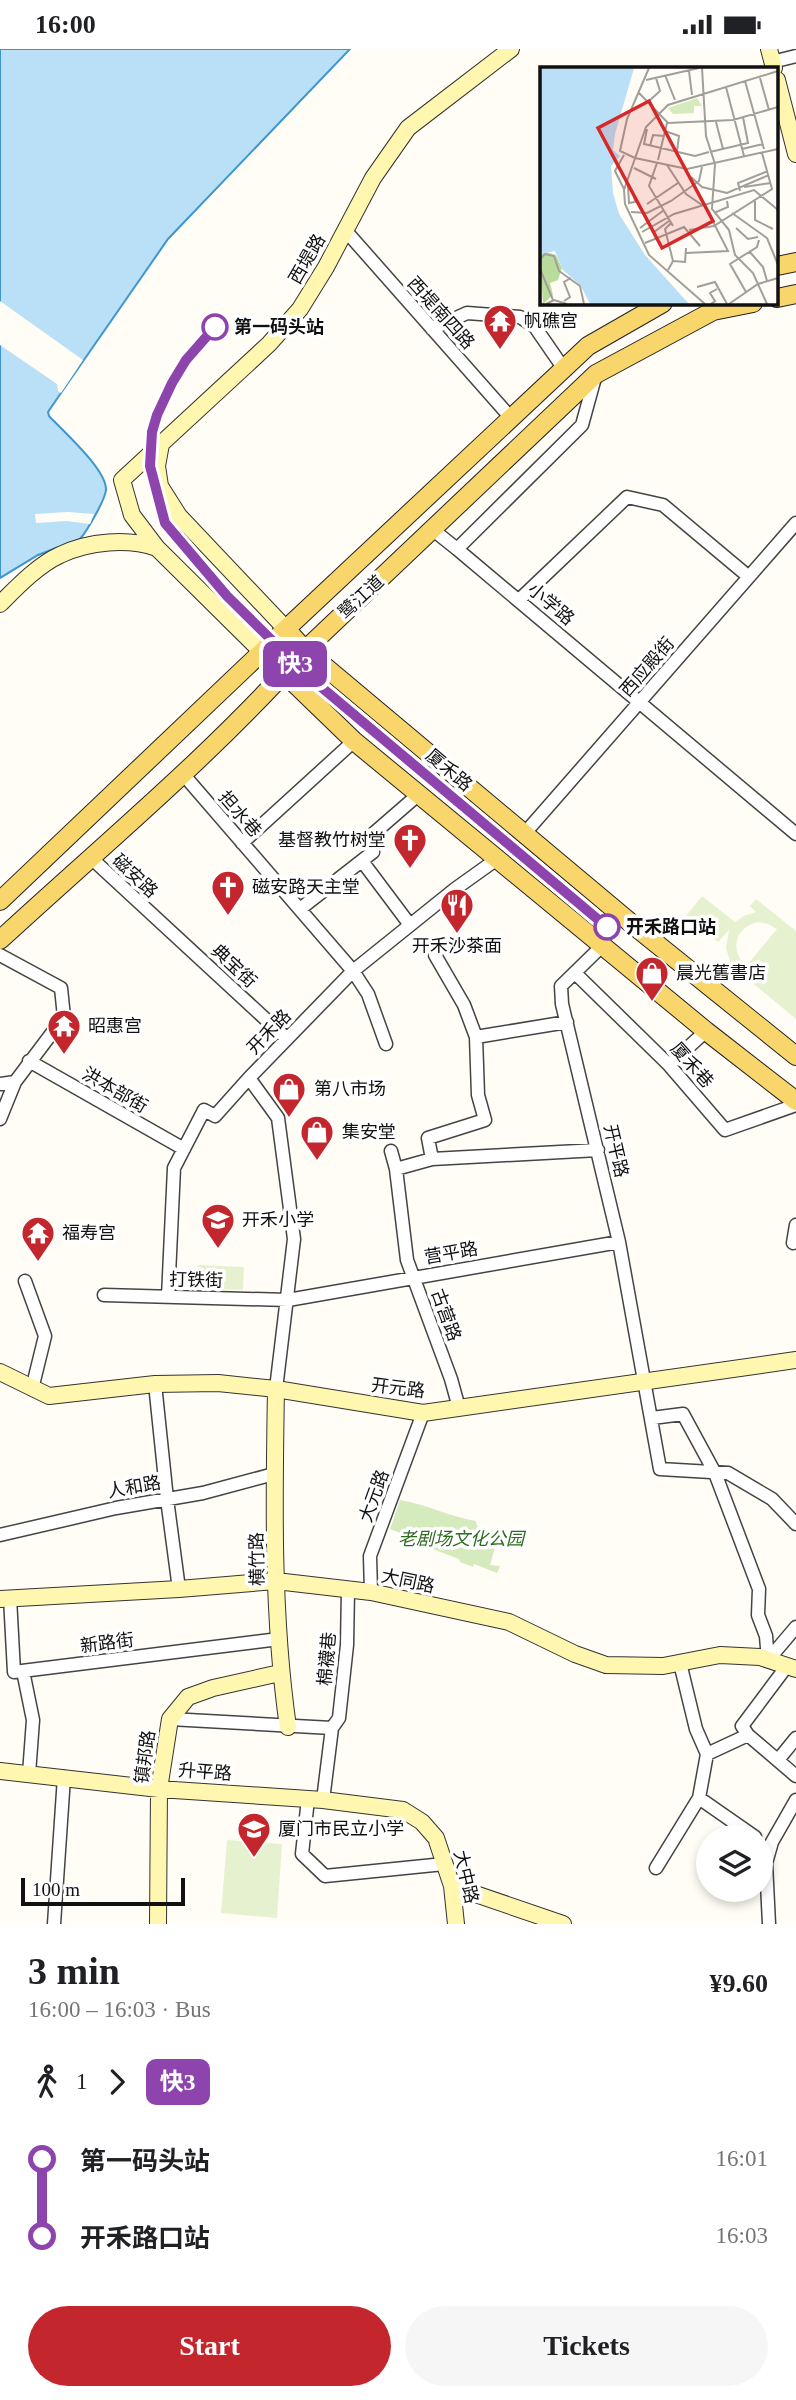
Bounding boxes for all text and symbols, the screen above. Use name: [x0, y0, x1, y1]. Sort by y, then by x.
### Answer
text: 16:00: [35, 10, 96, 39]
inset map: [540, 67, 778, 305]
street label: 西堤路: [285, 231, 329, 287]
street label: 西堤南四路: [403, 273, 479, 353]
temple icon: 帆礁宫: [481, 302, 519, 351]
place label: 帆礁宫: [524, 311, 578, 331]
marker: 第一码头站: [202, 314, 228, 340]
place label: 第一码头站: [234, 317, 324, 337]
street label: 鹭江道: [334, 571, 388, 623]
street label: 小学路: [524, 579, 578, 629]
street label: 西应殿街: [616, 633, 678, 701]
line badge: 快3: [264, 641, 326, 687]
text: 快3: [277, 651, 313, 677]
street label: 厦禾路: [422, 745, 476, 795]
street label: 担水巷: [215, 787, 265, 841]
church icon: 基督教竹树堂: [391, 821, 429, 870]
place label: 基督教竹树堂: [278, 830, 386, 850]
street label: 磁安路: [108, 850, 162, 902]
church icon: 磁安路天主堂: [209, 868, 247, 917]
place label: 磁安路天主堂: [252, 877, 360, 897]
restaurant icon: 开禾沙茶面: [438, 886, 476, 935]
marker: 开禾路口站: [594, 914, 620, 940]
place label: 开禾路口站: [626, 917, 716, 937]
place label: 开禾沙茶面: [412, 936, 502, 956]
street label: 典宝街: [207, 940, 261, 992]
shop icon: 晨光舊書店: [633, 954, 671, 1003]
place label: 晨光舊書店: [676, 963, 766, 983]
street label: 开禾路: [243, 1006, 295, 1058]
temple icon: 昭惠宫: [45, 1007, 83, 1056]
place label: 昭惠宫: [88, 1016, 142, 1036]
street label: 厦禾巷: [667, 1038, 717, 1092]
street label: 洪本部街: [79, 1063, 151, 1117]
shop icon: 第八市场: [270, 1070, 308, 1119]
place label: 第八市场: [314, 1079, 386, 1099]
shop icon: 集安堂: [298, 1113, 336, 1162]
place label: 集安堂: [342, 1122, 396, 1142]
street label: 开平路: [600, 1122, 632, 1180]
school or university icon: 开禾小学: [199, 1201, 237, 1250]
place label: 开禾小学: [242, 1210, 314, 1230]
temple icon: 福寿宫: [19, 1214, 57, 1263]
place label: 福寿宫: [62, 1223, 116, 1243]
street label: 营平路: [423, 1238, 479, 1268]
street label: 打铁街: [169, 1270, 223, 1290]
street label: 古营路: [427, 1286, 465, 1344]
street label: 开元路: [370, 1375, 426, 1401]
street label: 大元路: [355, 1467, 393, 1525]
street label: 人和路: [106, 1472, 162, 1502]
park label: 老剧场文化公园: [398, 1529, 527, 1549]
street label: 横竹路: [247, 1532, 267, 1586]
street label: 大同路: [380, 1566, 436, 1596]
street label: 新路街: [79, 1630, 135, 1656]
street label: 棉襪巷: [315, 1631, 339, 1687]
street label: 镇邦路: [131, 1729, 159, 1785]
street label: 升平路: [177, 1760, 233, 1784]
school or university icon: 厦门市民立小学: [235, 1810, 273, 1859]
place label: 厦门市民立小学: [278, 1819, 404, 1839]
map controls: [696, 1825, 773, 1902]
button: layers: [696, 1825, 773, 1902]
street label: 大中路: [450, 1848, 482, 1906]
scale bar: [21, 1875, 186, 1907]
text: 100 m: [32, 1879, 80, 1900]
text: 3 min: [28, 1950, 120, 1992]
text: ¥9.60: [710, 1969, 768, 1998]
text: 16:00 – 16:03 · Bus: [28, 1997, 211, 2022]
icon: walk: [28, 2063, 66, 2101]
icon: forward: [98, 2063, 136, 2101]
text: 1: [76, 2069, 88, 2094]
text: 快3: [160, 2069, 196, 2095]
text: 16:01: [716, 2146, 768, 2171]
text: 第一码头站: [80, 2147, 210, 2176]
text: 16:03: [716, 2223, 768, 2248]
text: 开禾路口站: [80, 2224, 210, 2253]
button: Start: [28, 2306, 391, 2386]
button: Tickets: [405, 2306, 768, 2386]

